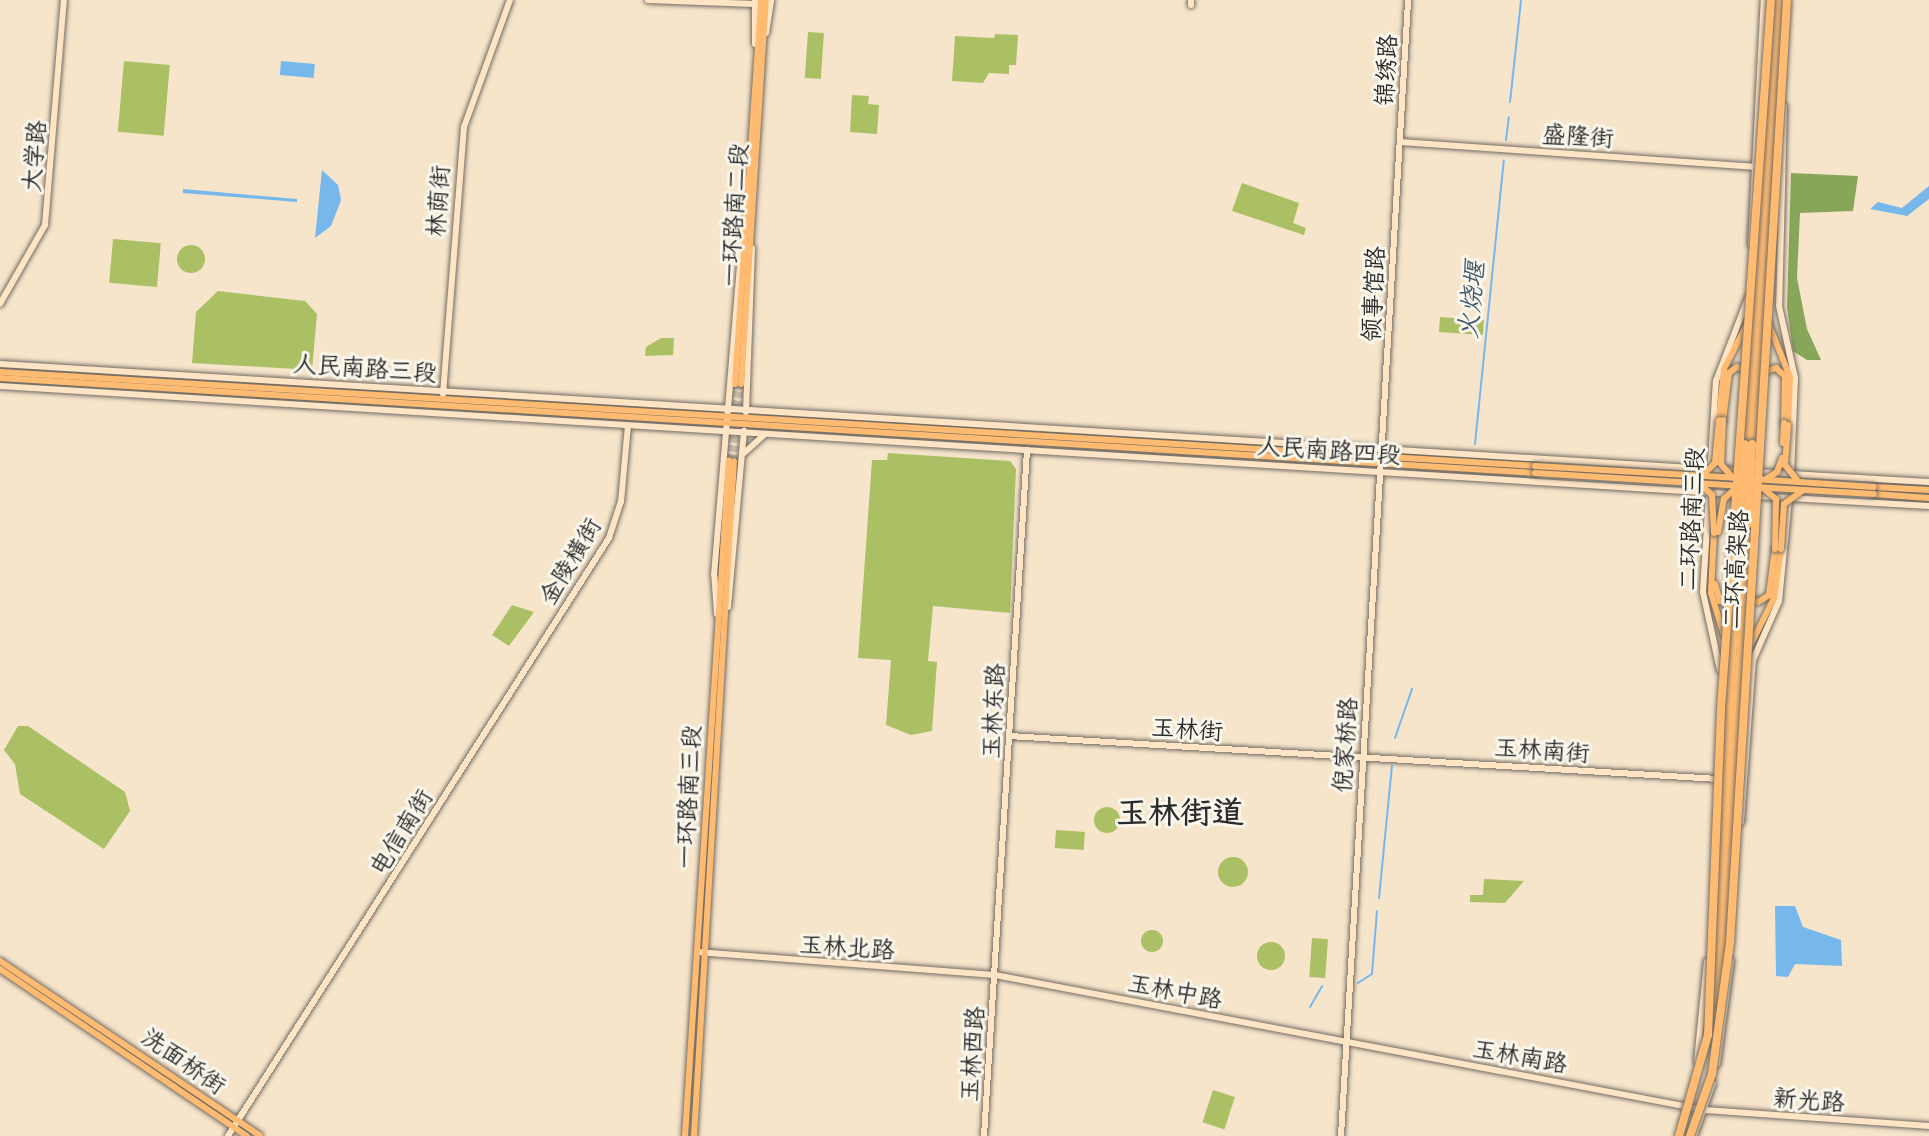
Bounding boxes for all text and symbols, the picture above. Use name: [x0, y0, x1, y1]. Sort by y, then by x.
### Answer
street label: 锦绣路: [1370, 33, 1402, 107]
street label: 大学路: [17, 119, 51, 193]
street label: 盛隆街: [1541, 119, 1615, 153]
street label: 一环路南二段: [715, 142, 753, 288]
street label: 林荫街: [421, 164, 455, 238]
street label: 领事馆路: [1356, 245, 1390, 343]
water label: 火烧堰: [1452, 260, 1492, 340]
street label: 人民南路三段: [292, 349, 438, 387]
street label: 人民南路四段: [1256, 431, 1402, 469]
street label: 二环路南三段: [1673, 446, 1709, 592]
street label: 二环高架路: [1716, 508, 1754, 630]
street label: 金陵横街: [533, 512, 607, 610]
street label: 玉林东路: [976, 662, 1010, 760]
street label: 倪家桥路: [1327, 696, 1363, 794]
street label: 玉林街: [1150, 712, 1224, 746]
street label: 一环路南三段: [670, 724, 706, 870]
street label: 玉林南街: [1493, 732, 1591, 768]
street label: 电信南街: [363, 784, 439, 880]
district label: 玉林街道: [1116, 793, 1244, 831]
street label: 玉林北路: [798, 929, 896, 965]
street label: 玉林中路: [1125, 968, 1225, 1014]
street label: 玉林西路: [954, 1005, 990, 1103]
street label: 洗面桥街: [136, 1022, 232, 1100]
street label: 玉林南路: [1470, 1033, 1570, 1079]
street label: 新光路: [1772, 1083, 1846, 1117]

